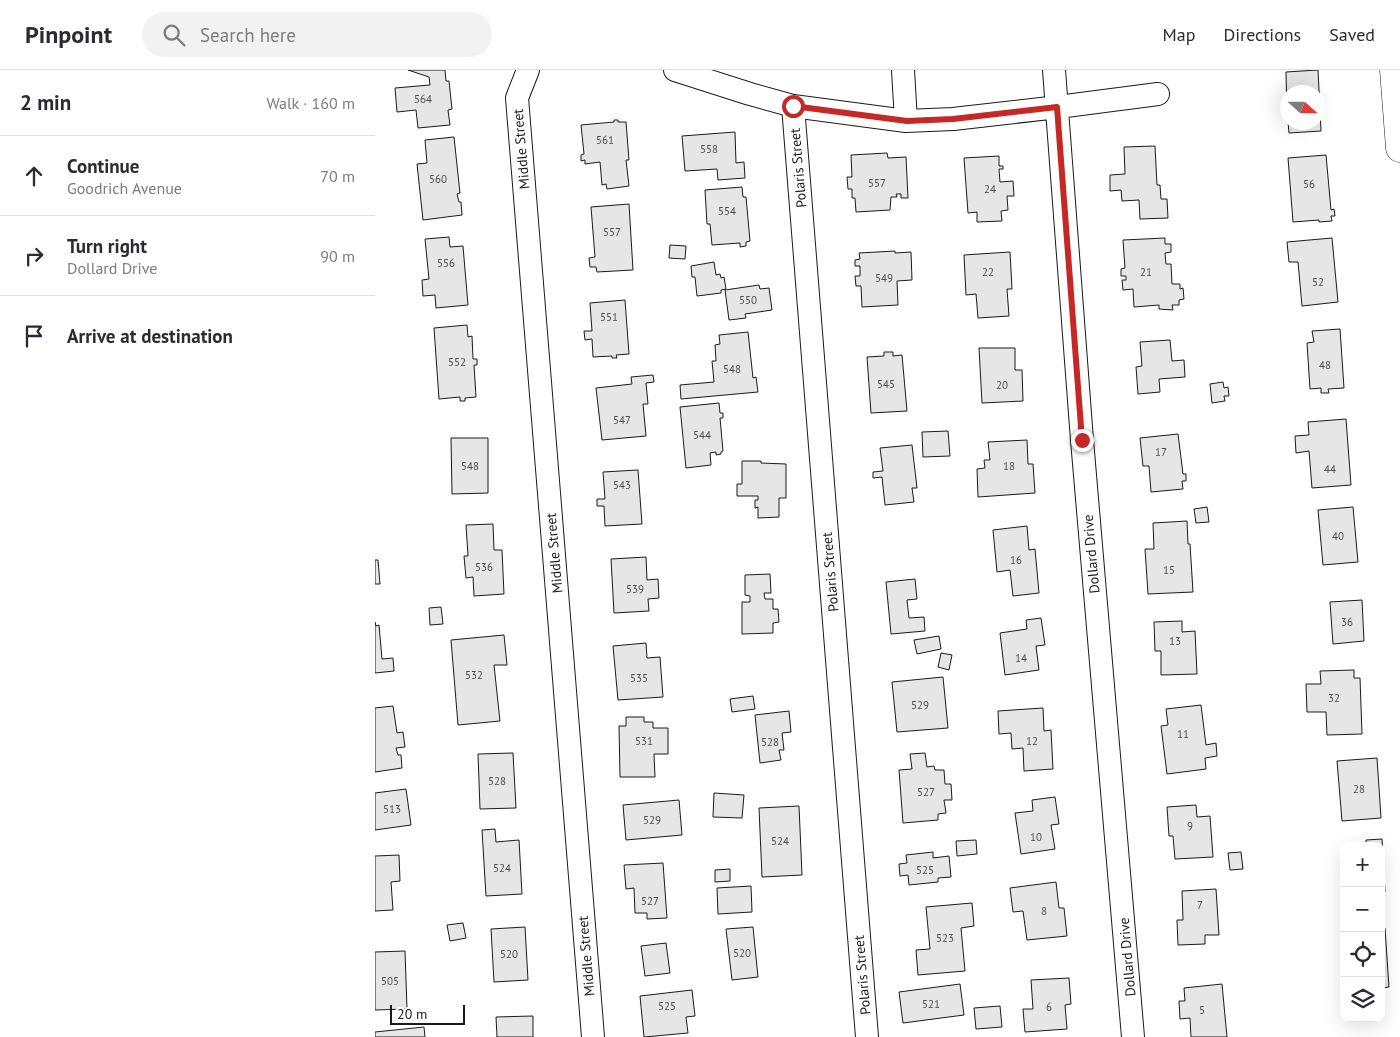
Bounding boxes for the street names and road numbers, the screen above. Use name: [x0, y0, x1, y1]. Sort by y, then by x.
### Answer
street label: Middle Street: [509, 108, 533, 190]
street label: Polaris Street: [786, 127, 810, 209]
street label: Middle Street: [542, 512, 566, 594]
street label: Dollard Drive: [1079, 514, 1103, 594]
street label: Polaris Street: [818, 531, 842, 613]
street label: Middle Street: [574, 915, 598, 997]
street label: Dollard Drive: [1115, 917, 1139, 997]
street label: Polaris Street: [850, 934, 874, 1016]

